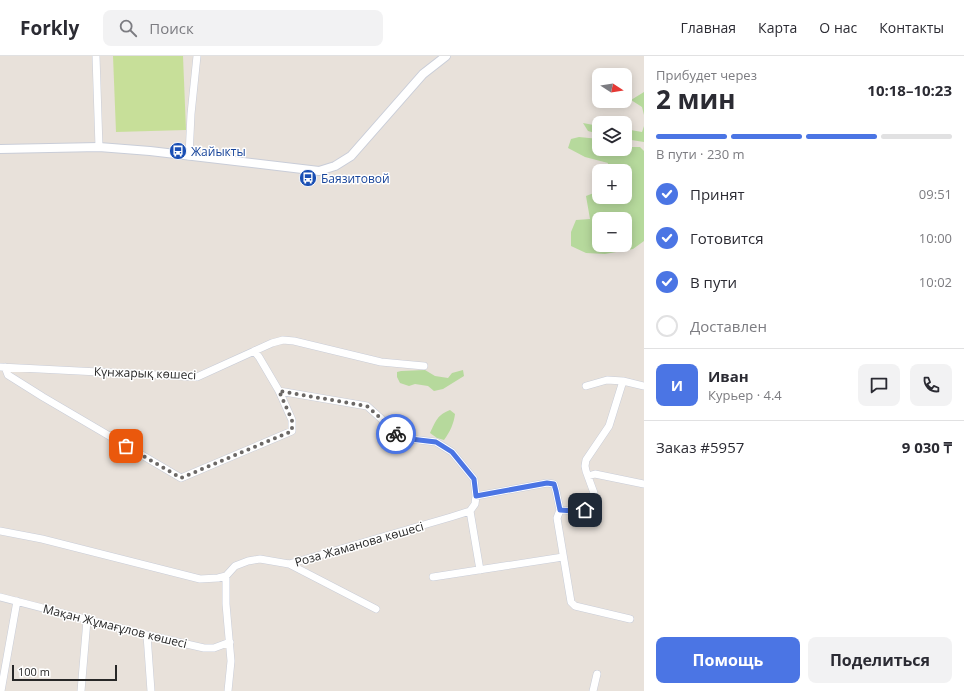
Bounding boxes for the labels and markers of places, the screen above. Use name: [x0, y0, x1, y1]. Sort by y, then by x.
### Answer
bus stop icon: Жайыкты: [168, 141, 188, 161]
place label: Жайыкты: [191, 143, 246, 160]
bus stop icon: Баязитовой: [298, 168, 318, 188]
place label: Баязитовой: [321, 170, 390, 187]
pin: [109, 429, 143, 463]
pin: [568, 493, 602, 527]

